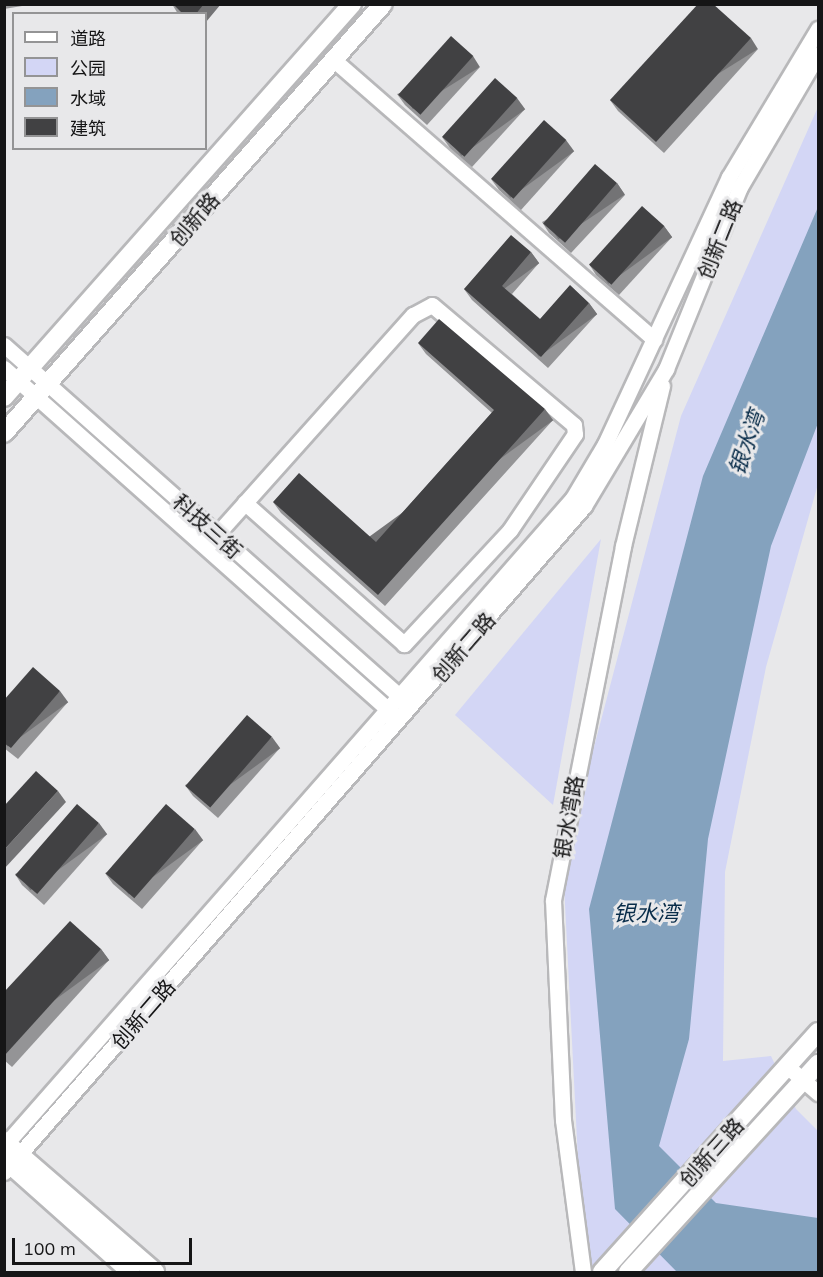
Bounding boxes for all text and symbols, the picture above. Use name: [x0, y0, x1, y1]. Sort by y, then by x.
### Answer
legend: [12, 12, 207, 150]
text: 道路: [70, 27, 106, 50]
text: 公园: [70, 57, 106, 80]
text: 水域: [70, 87, 106, 110]
text: 建筑: [70, 117, 106, 140]
street label: 创新路: [164, 187, 224, 251]
street label: 创新二路: [692, 195, 746, 283]
water label: 银水湾: [724, 408, 770, 478]
street label: 科技三街: [168, 489, 248, 563]
street label: 创新二路: [426, 607, 500, 687]
street label: 银水湾路: [548, 773, 588, 861]
water label: 银水湾: [613, 901, 679, 927]
street label: 创新二路: [106, 974, 180, 1054]
street label: 创新三路: [674, 1112, 748, 1192]
scale bar: [15, 1226, 195, 1264]
text: 100 m: [23, 1237, 76, 1260]

